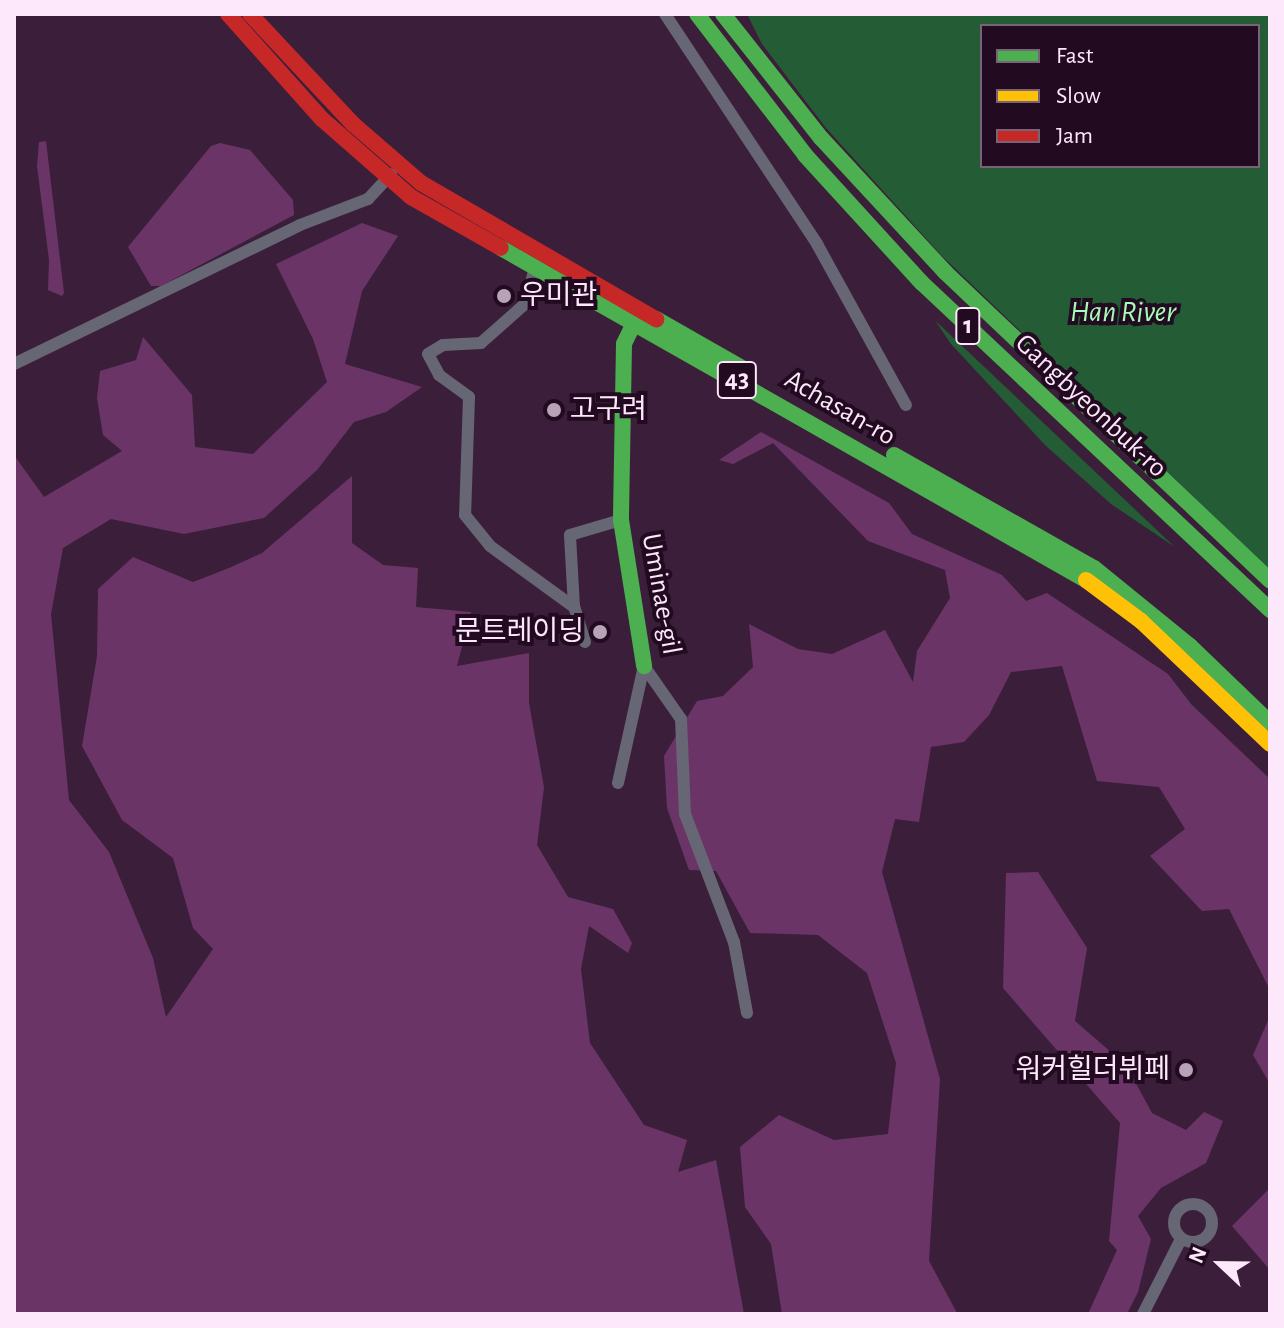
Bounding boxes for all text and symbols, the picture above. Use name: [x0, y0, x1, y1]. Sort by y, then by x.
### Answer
legend: [980, 24, 1260, 168]
text: Fast: [1056, 44, 1093, 68]
text: Slow: [1056, 84, 1101, 108]
text: Jam: [1056, 124, 1093, 148]
place label: 우미관: [520, 279, 597, 313]
marker: 우미관: [495, 287, 513, 305]
water label: Han River: [1070, 294, 1176, 330]
road number: 1: [954, 304, 982, 348]
street label: Gangbyeonbuk-ro: [1008, 327, 1174, 485]
road number: 43: [715, 358, 759, 402]
street label: Achasan-ro: [778, 363, 902, 453]
place label: 고구려: [570, 393, 647, 427]
marker: 고구려: [545, 401, 563, 419]
street label: Uminae-gil: [634, 531, 688, 657]
place label: 문트레이딩: [455, 615, 584, 649]
marker: 문트레이딩: [591, 623, 609, 641]
place label: 워커힐더뷔페: [1015, 1053, 1170, 1087]
marker: 워커힐더뷔페: [1177, 1061, 1195, 1079]
north arrow: [1180, 1224, 1260, 1304]
text: N: [1185, 1244, 1211, 1266]

